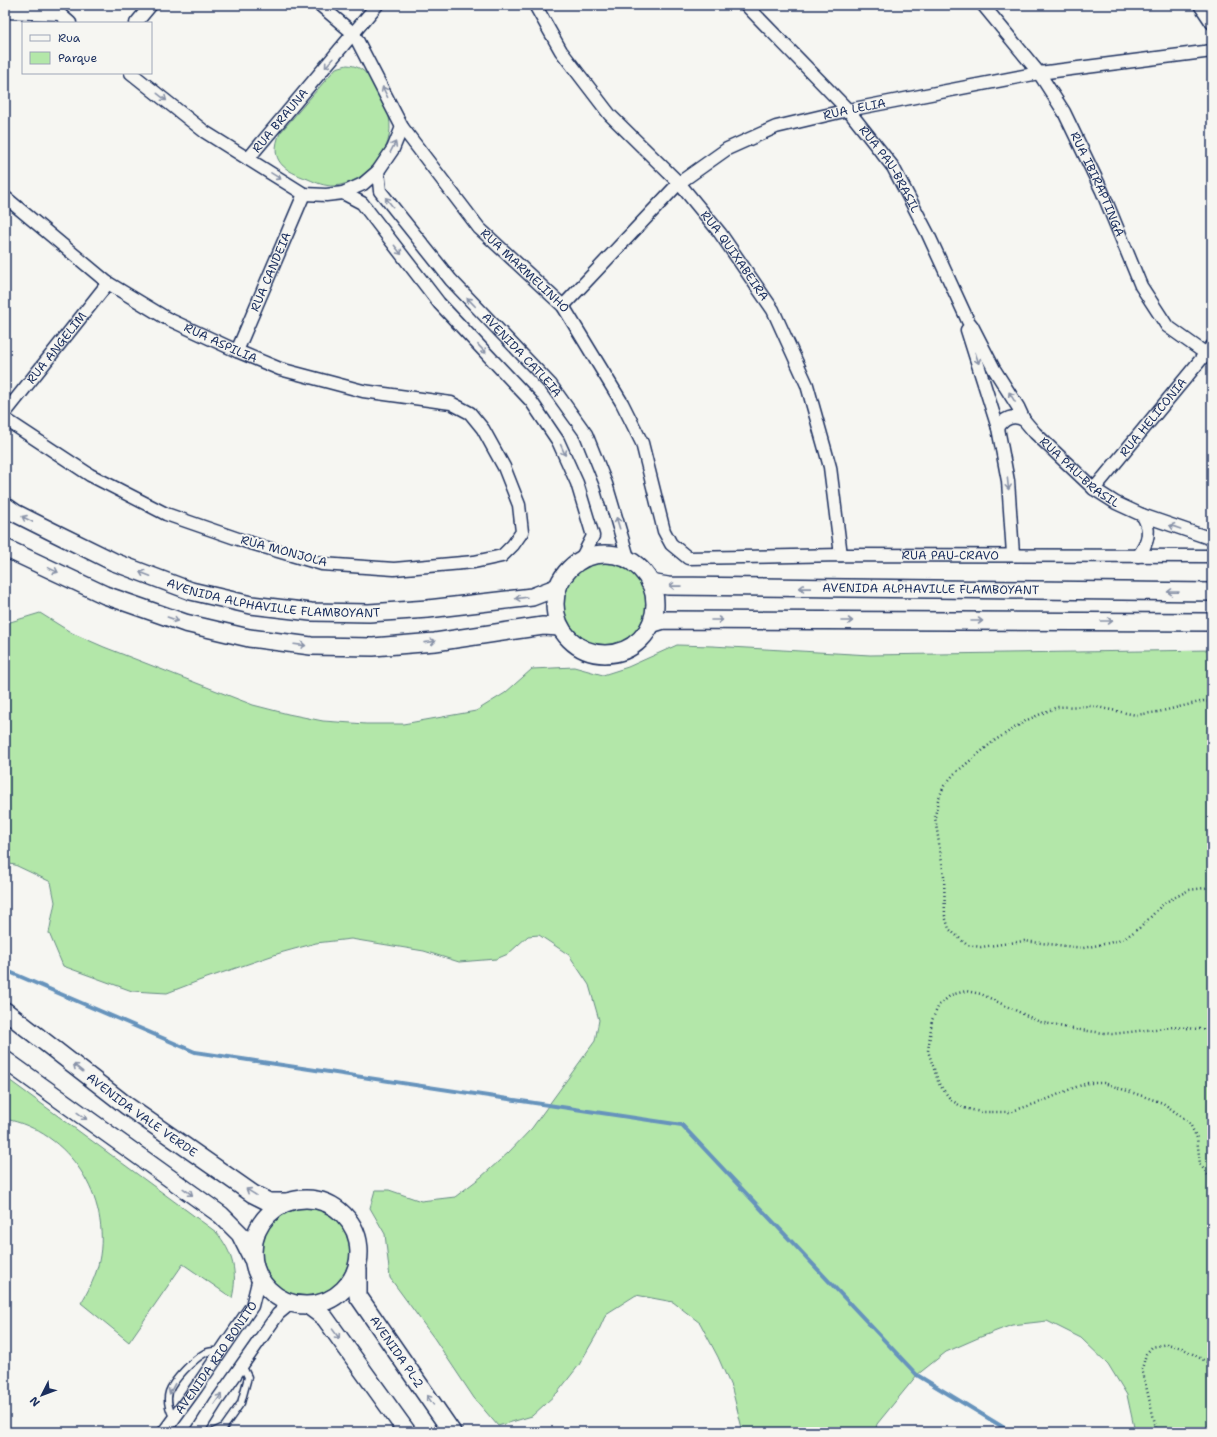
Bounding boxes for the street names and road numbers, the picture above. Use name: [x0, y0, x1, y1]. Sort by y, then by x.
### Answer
street label: RUA BRAUNA: [249, 85, 312, 156]
street label: RUA LELIA: [821, 95, 887, 124]
street label: RUA PAU-BRASIL: [855, 122, 924, 216]
street label: RUA IBIRAPTINGA: [1067, 129, 1128, 239]
street label: RUA QUIXABEIRA: [697, 207, 772, 304]
street label: RUA MARMELINHO: [477, 225, 573, 315]
street label: RUA CANDEIA: [247, 230, 295, 314]
street label: RUA ANGELIM: [23, 308, 90, 387]
street label: AVENIDA CATLEIA: [478, 309, 565, 401]
street label: RUA ASPILIA: [181, 319, 260, 367]
street label: RUA HELICONIA: [1116, 374, 1191, 460]
street label: RUA PAU-BRASIL: [1036, 433, 1123, 511]
street label: RUA MONJOLA: [239, 532, 329, 570]
street label: RUA PAU-CRAVO: [902, 547, 999, 563]
street label: AVENIDA ALPHAVILLE FLAMBOYANT: [164, 575, 382, 621]
street label: AVENIDA ALPHAVILLE FLAMBOYANT: [822, 580, 1040, 598]
street label: AVENIDA VALE VERDE: [83, 1069, 201, 1161]
street label: AVENIDA RIO BONITO: [172, 1298, 261, 1417]
street label: AVENIDA PL-2: [366, 1313, 427, 1391]

